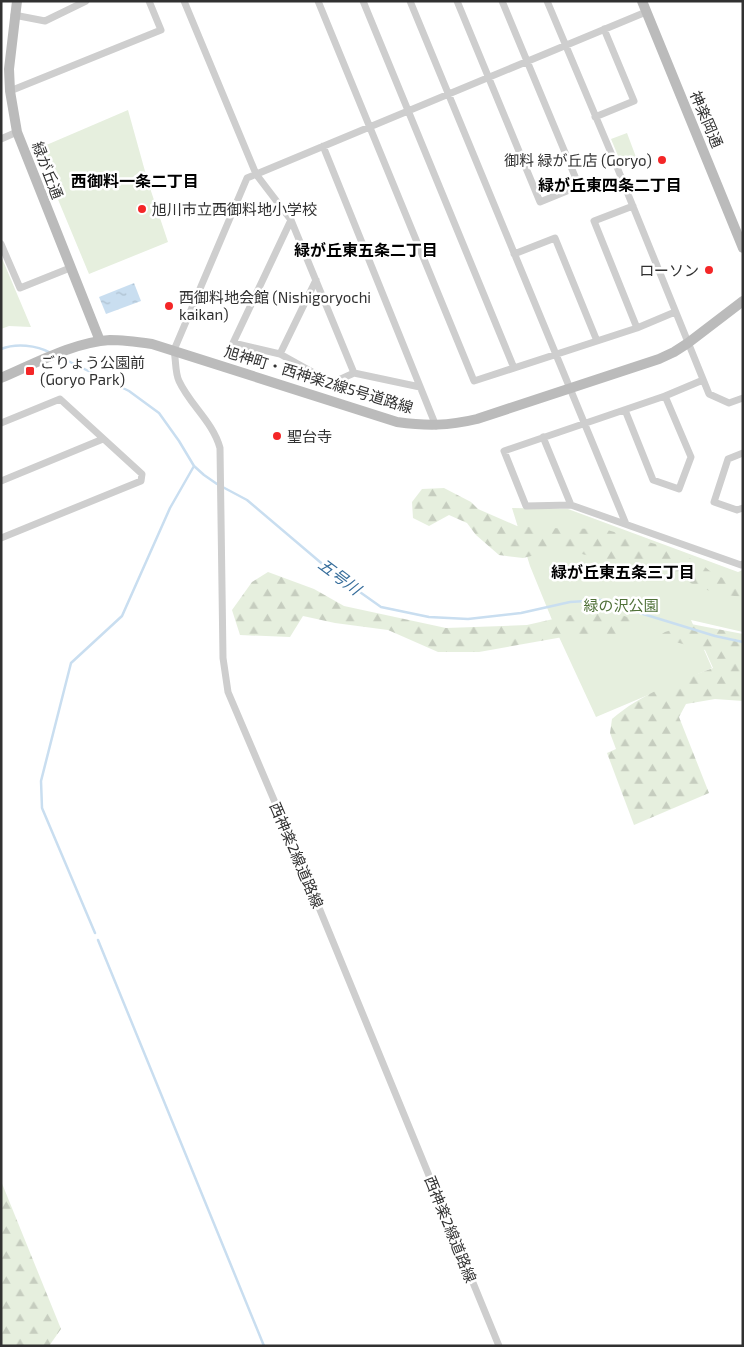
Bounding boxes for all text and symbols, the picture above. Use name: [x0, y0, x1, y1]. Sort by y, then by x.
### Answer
street label: 神楽岡通: [687, 88, 727, 150]
street label: 緑が丘通: [29, 139, 67, 201]
place label: 御料 緑が丘店 (Goryo): [504, 151, 652, 169]
marker: 御料 緑が丘店 (Goryo): [656, 154, 668, 166]
district label: 西御料一条二丁目: [71, 171, 199, 190]
district label: 緑が丘東四条二丁目: [538, 175, 682, 194]
place label: 旭川市立西御料地小学校: [152, 200, 317, 218]
marker: 旭川市立西御料地小学校: [136, 203, 148, 215]
district label: 緑が丘東五条二丁目: [294, 240, 438, 259]
place label: ローソン: [639, 261, 699, 279]
marker: ローソン: [703, 264, 715, 276]
place label: 西御料地会館 (Nishigoryochi kaikan): [179, 288, 371, 323]
marker: 西御料地会館 (Nishigoryochi kaikan): [163, 300, 175, 312]
street label: 旭神町・西神楽2線5号道路線: [222, 342, 416, 416]
place label: ごりょう公園前 (Goryo Park): [40, 353, 145, 388]
marker: ごりょう公園前 (Goryo Park): [24, 365, 36, 377]
place label: 聖台寺: [287, 427, 332, 445]
marker: 聖台寺: [271, 430, 283, 442]
water label: 五号川: [315, 554, 366, 599]
district label: 緑が丘東五条三丁目: [551, 562, 695, 581]
park label: 緑の沢公園: [583, 596, 659, 614]
street label: 西神楽2線道路線: [267, 799, 327, 911]
street label: 西神楽2線道路線: [421, 1173, 481, 1285]

